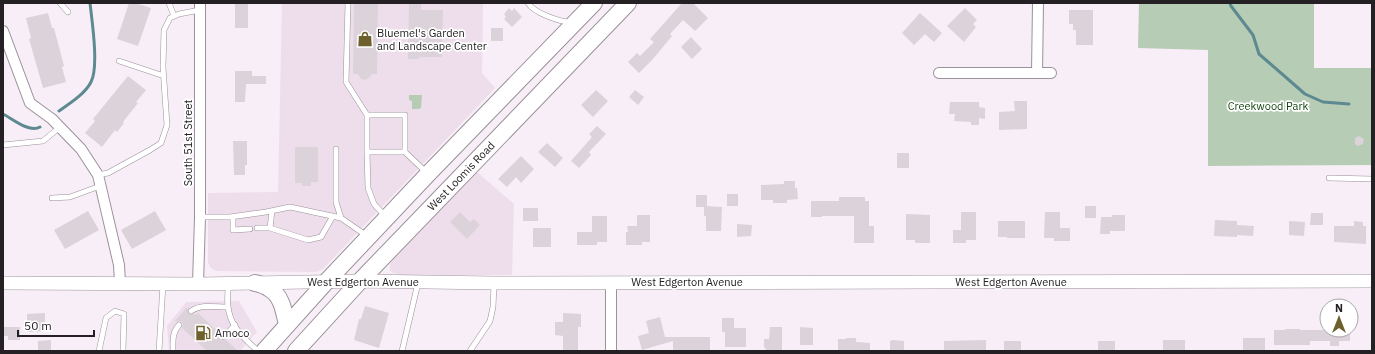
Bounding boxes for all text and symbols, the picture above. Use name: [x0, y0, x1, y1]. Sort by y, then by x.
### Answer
place label: Bluemel's Garden and Landscape Center: [377, 26, 487, 53]
shop icon: Bluemel's Garden and Landscape Center: [356, 30, 374, 48]
park label: Creekwood Park: [1228, 99, 1309, 113]
street label: South 51st Street: [181, 100, 195, 186]
street label: West Loomis Road: [424, 139, 498, 213]
street label: West Edgerton Avenue: [307, 275, 419, 289]
street label: West Edgerton Avenue: [631, 275, 743, 289]
street label: West Edgerton Avenue: [955, 275, 1067, 289]
north arrow: [1319, 298, 1359, 338]
text: N: [1335, 301, 1343, 315]
scale bar: [18, 312, 94, 338]
text: 50 m: [24, 318, 52, 333]
fuel station icon: Amoco: [194, 324, 212, 342]
place label: Amoco: [215, 326, 249, 340]

